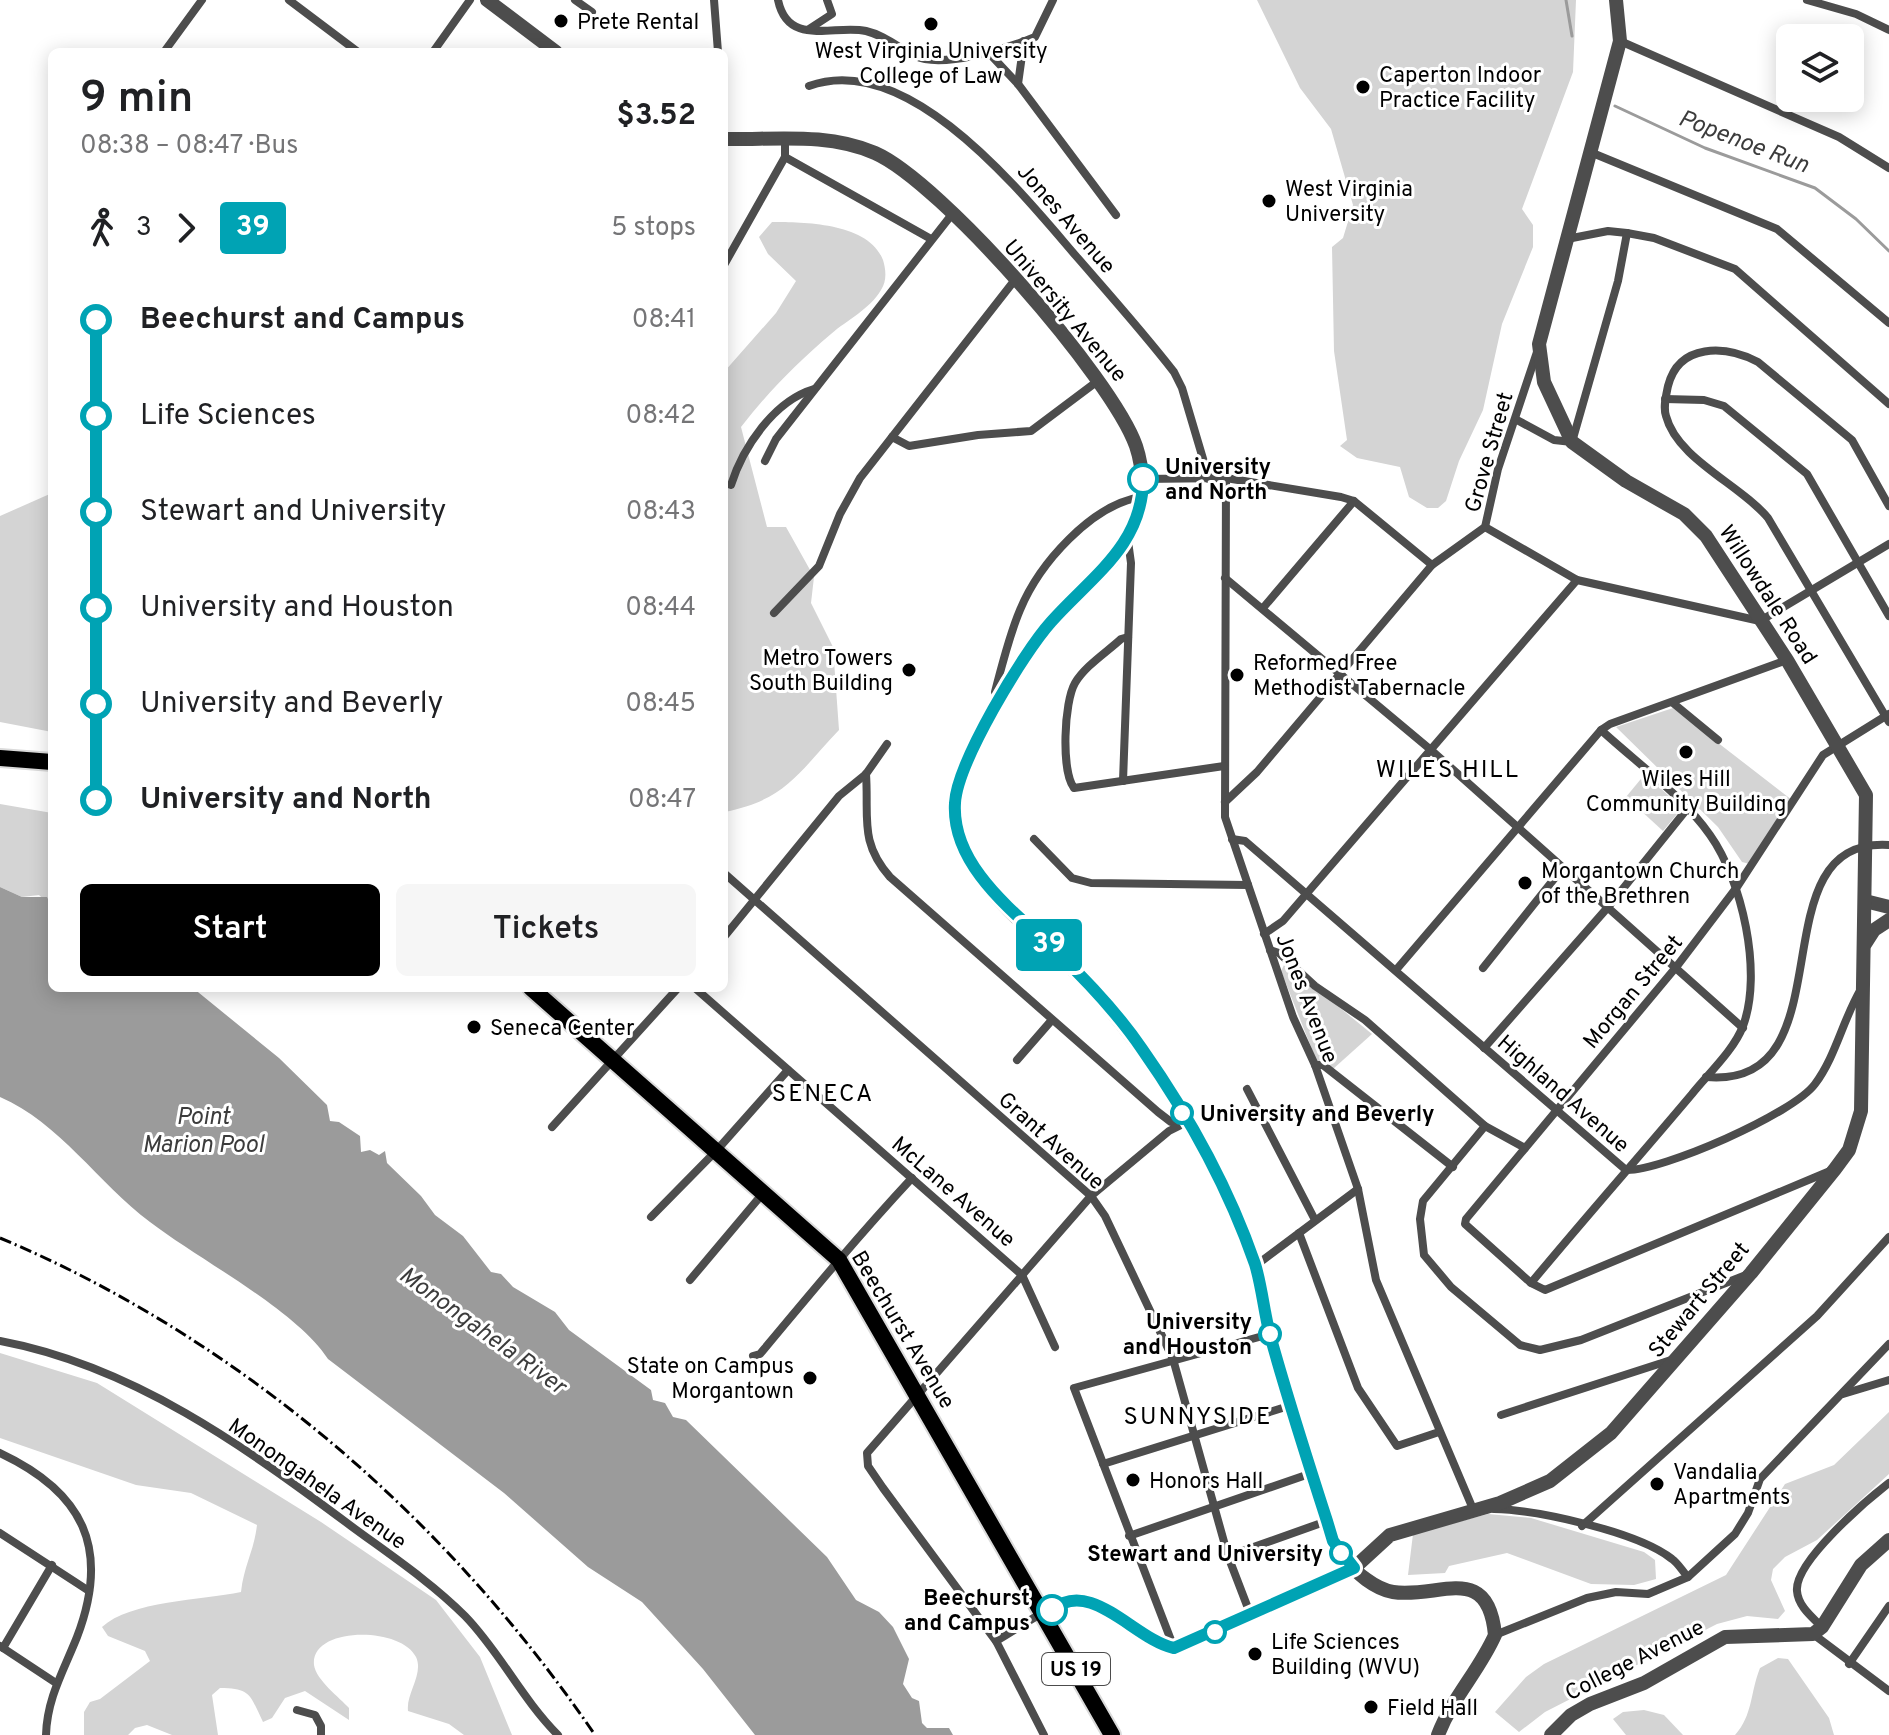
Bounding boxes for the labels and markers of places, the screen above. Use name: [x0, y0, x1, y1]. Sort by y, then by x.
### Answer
place label: Prete Rental: [577, 10, 699, 37]
marker: Prete Rental: [552, 12, 570, 30]
marker: West Virginia University College of Law: [922, 15, 940, 33]
place label: West Virginia University College of Law: [814, 39, 1048, 91]
place label: Caperton Indoor Practice Facility: [1379, 63, 1542, 115]
marker: Caperton Indoor Practice Facility: [1354, 78, 1372, 96]
place label: West Virginia University: [1285, 177, 1413, 229]
marker: West Virginia University: [1260, 192, 1278, 210]
place label: University and North: [1165, 455, 1271, 507]
marker: University and North: [1128, 464, 1158, 494]
place label: Metro Towers South Building: [749, 646, 893, 698]
place label: Reformed Free Methodist Tabernacle: [1253, 651, 1465, 703]
marker: Metro Towers South Building: [900, 661, 918, 679]
marker: Reformed Free Methodist Tabernacle: [1228, 666, 1246, 684]
marker: Wiles Hill Community Building: [1677, 743, 1695, 761]
place label: Wiles Hill Community Building: [1586, 767, 1786, 819]
place label: Morgantown Church of the Brethren: [1541, 859, 1739, 911]
marker: Morgantown Church of the Brethren: [1516, 874, 1534, 892]
place label: Seneca Center: [490, 1016, 635, 1043]
marker: Seneca Center: [465, 1018, 483, 1036]
marker: University and Beverly: [1171, 1102, 1193, 1124]
place label: University and Beverly: [1200, 1102, 1435, 1129]
place label: University and Houston: [1123, 1310, 1252, 1362]
marker: University and Houston: [1259, 1323, 1281, 1345]
place label: State on Campus Morgantown: [627, 1354, 794, 1406]
marker: State on Campus Morgantown: [801, 1369, 819, 1387]
place label: Vandalia Apartments: [1673, 1460, 1790, 1512]
place label: Honors Hall: [1149, 1469, 1263, 1496]
marker: Honors Hall: [1124, 1471, 1142, 1489]
marker: Vandalia Apartments: [1648, 1475, 1666, 1493]
place label: Stewart and University: [1087, 1542, 1323, 1569]
marker: Stewart and University: [1330, 1542, 1352, 1564]
place label: Beechurst and Campus: [904, 1586, 1030, 1638]
marker: Beechurst and Campus: [1037, 1595, 1067, 1625]
unlabelled marker: [1204, 1621, 1226, 1643]
place label: Life Sciences Building (WVU): [1271, 1630, 1420, 1682]
marker: Life Sciences Building (WVU): [1246, 1645, 1264, 1663]
place label: Field Hall: [1387, 1696, 1478, 1723]
marker: Field Hall: [1362, 1698, 1380, 1716]

